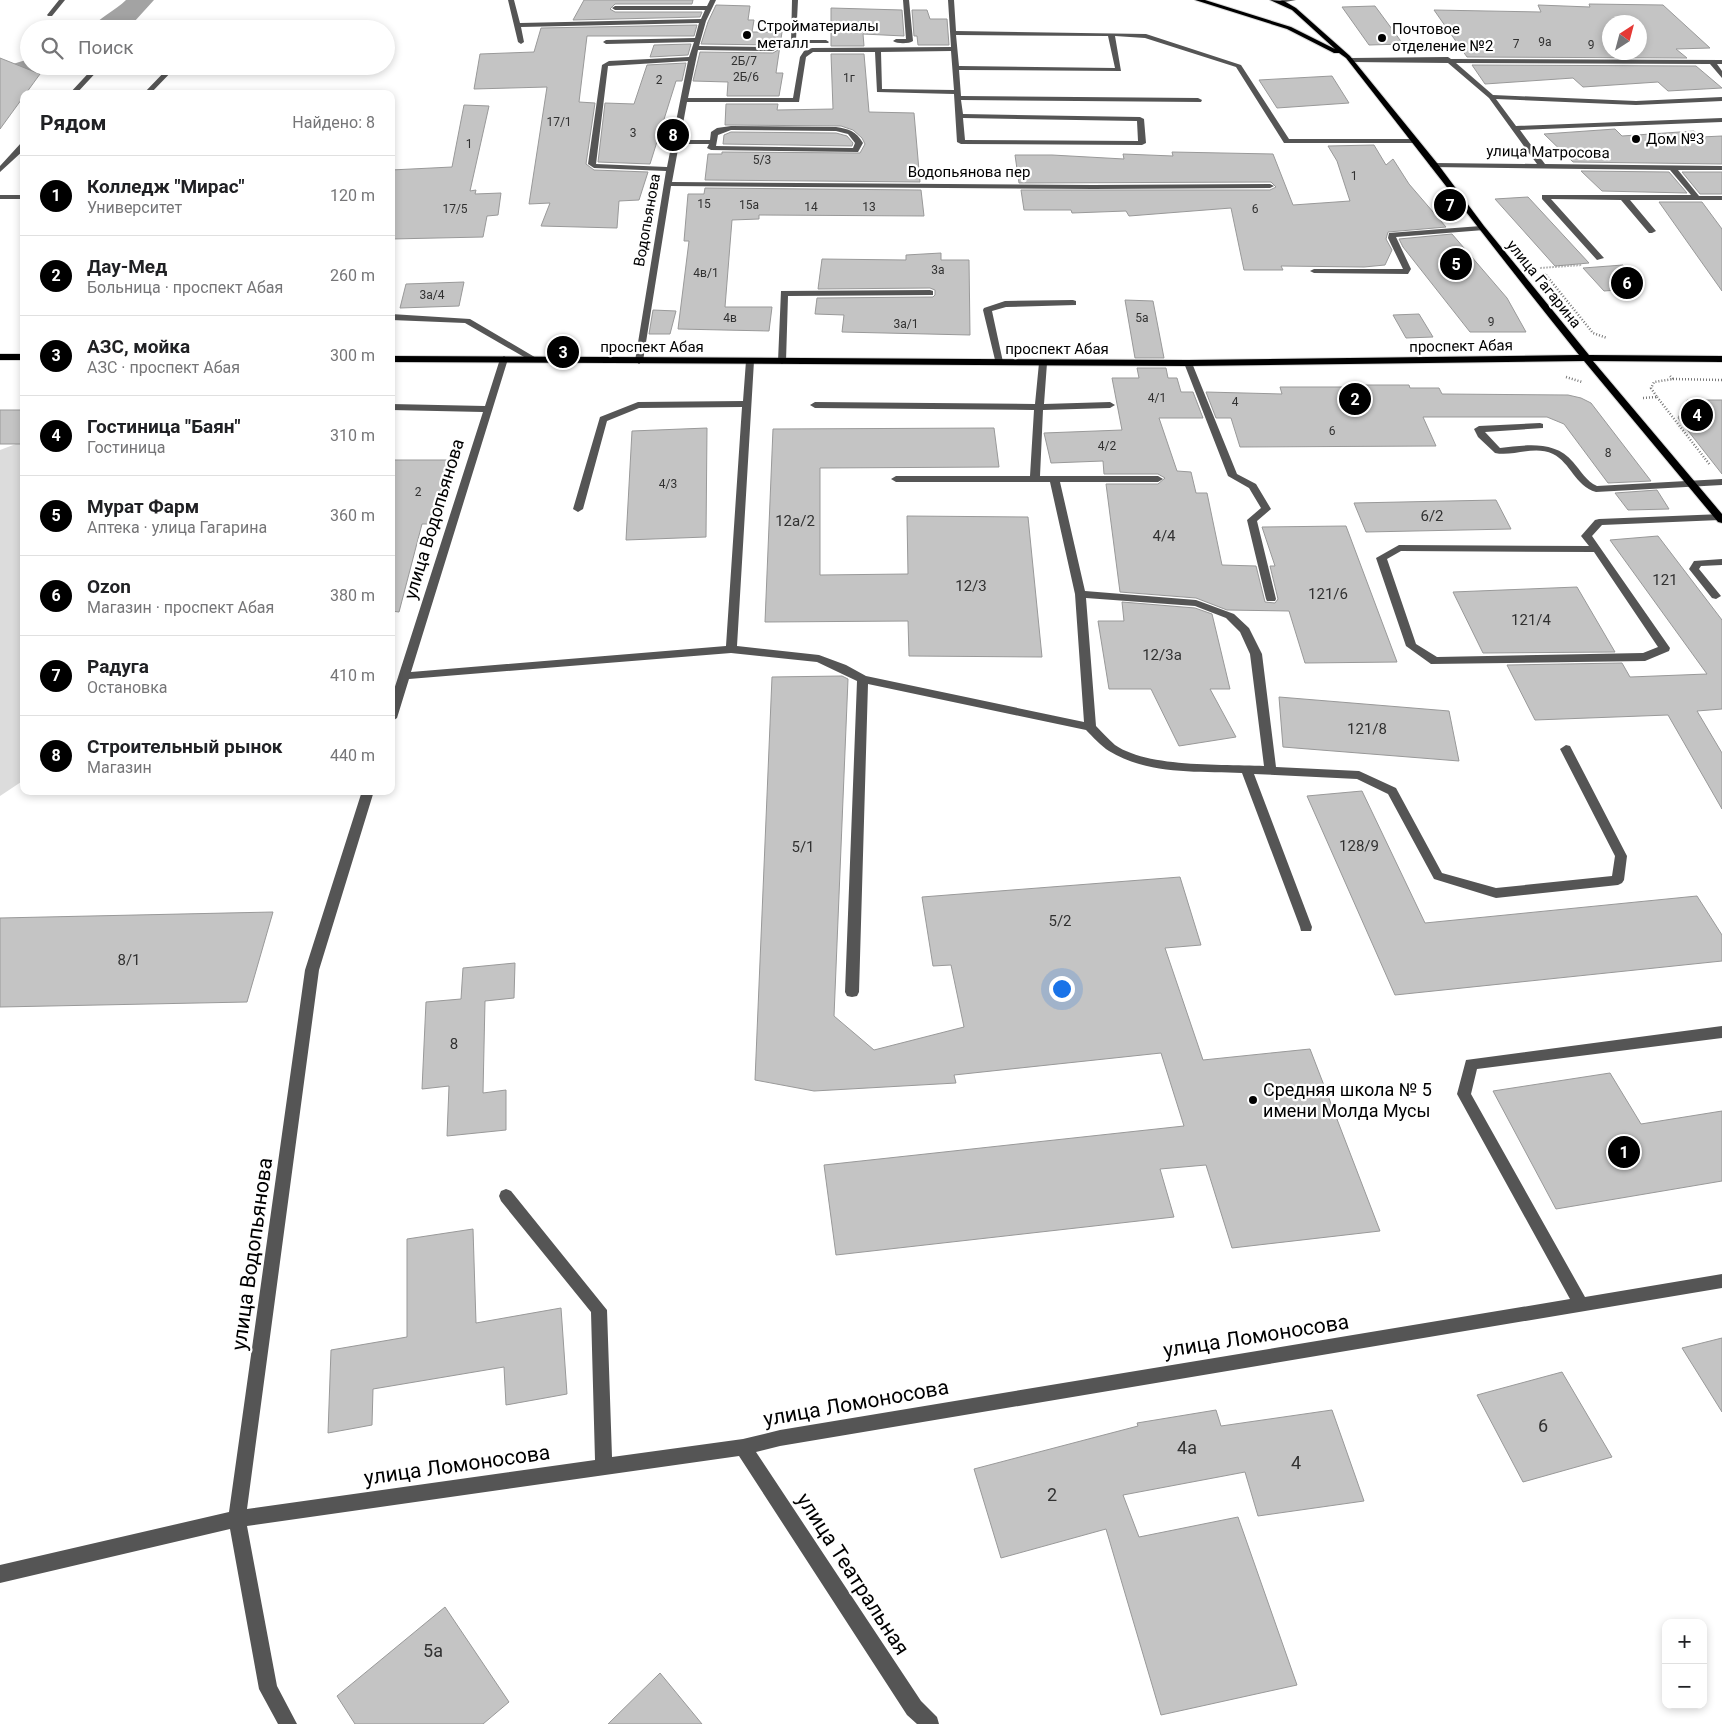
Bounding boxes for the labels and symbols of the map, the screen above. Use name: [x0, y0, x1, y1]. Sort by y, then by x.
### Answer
north arrow: [1602, 15, 1647, 60]
place label: Стройматериалы металл: [757, 17, 879, 52]
place label: Почтовое отделение №2: [1392, 20, 1493, 55]
marker: Стройматериалы металл: [741, 29, 753, 41]
marker: Почтовое отделение №2: [1376, 32, 1388, 44]
house number: 9а: [1538, 35, 1552, 49]
house number: 7: [1513, 37, 1520, 51]
house number: 9: [1588, 38, 1594, 52]
house number: 2Б/7: [731, 54, 757, 68]
house number: 2Б/6: [733, 70, 759, 84]
house number: 1г: [843, 71, 855, 85]
house number: 2: [656, 73, 663, 87]
house number: 17/1: [546, 115, 572, 129]
pin: 8: [657, 116, 689, 154]
house number: 3: [630, 126, 636, 140]
place label: Дом №3: [1646, 130, 1705, 148]
marker: Дом №3: [1630, 133, 1642, 145]
house number: 1: [466, 137, 472, 151]
street label: улица Матросова: [1486, 142, 1610, 162]
house number: 5/3: [753, 153, 771, 167]
street label: Водопьянова пер: [908, 163, 1030, 181]
house number: 1: [1351, 169, 1357, 183]
street label: Водопьянова: [630, 172, 664, 268]
pin: 7: [1434, 186, 1466, 224]
house number: 15: [697, 197, 711, 211]
house number: 15а: [739, 198, 759, 212]
house number: 14: [804, 200, 818, 214]
house number: 13: [862, 200, 876, 214]
house number: 17/5: [442, 202, 468, 216]
house number: 6: [1252, 202, 1259, 216]
street label: улица Гагарина: [1503, 236, 1585, 332]
pin: 5: [1440, 245, 1472, 283]
house number: 3а: [931, 263, 945, 277]
pin: 6: [1611, 264, 1643, 302]
house number: 4в/1: [693, 266, 719, 280]
house number: 3а/4: [420, 288, 445, 302]
house number: 4в: [723, 311, 737, 325]
house number: 5а: [1135, 311, 1149, 325]
house number: 9: [1488, 315, 1494, 329]
house number: 3а/1: [894, 317, 918, 331]
pin: 3: [547, 333, 579, 371]
street label: проспект Абая: [1409, 336, 1513, 356]
street label: проспект Абая: [600, 338, 704, 356]
street label: проспект Абая: [1005, 340, 1109, 358]
pin: 2: [1339, 380, 1371, 418]
house number: 4/1: [1148, 391, 1166, 405]
house number: 4: [1232, 395, 1239, 409]
pin: 4: [1681, 396, 1713, 434]
house number: 6: [1329, 424, 1336, 438]
street label: улица Водопьянова: [399, 436, 468, 602]
house number: 4/2: [1098, 439, 1116, 453]
house number: 8: [1605, 446, 1612, 460]
house number: 4/3: [659, 477, 677, 491]
house number: 2: [415, 485, 422, 499]
house number: 6/2: [1420, 507, 1444, 525]
house number: 12а/2: [775, 512, 815, 530]
house number: 4/4: [1152, 527, 1176, 545]
house number: 121: [1652, 571, 1678, 589]
house number: 12/3: [955, 577, 987, 595]
house number: 121/6: [1308, 585, 1348, 603]
house number: 121/4: [1511, 611, 1552, 629]
house number: 12/3а: [1142, 646, 1182, 664]
house number: 121/8: [1347, 720, 1387, 738]
house number: 128/9: [1339, 837, 1379, 855]
house number: 5/1: [791, 838, 815, 856]
house number: 5/2: [1048, 912, 1072, 930]
house number: 8/1: [117, 951, 141, 969]
your location: [1049, 976, 1075, 1002]
house number: 8: [450, 1035, 458, 1053]
place label: Средняя школа № 5 имени Молда Мусы: [1263, 1079, 1432, 1121]
marker: Средняя школа № 5 имени Молда Мусы: [1247, 1094, 1259, 1106]
pin: 1: [1608, 1133, 1640, 1171]
street label: улица Водопьянова: [227, 1156, 277, 1352]
street label: улица Ломоносова: [1161, 1309, 1351, 1363]
street label: улица Ломоносова: [761, 1375, 951, 1431]
house number: 6: [1538, 1415, 1548, 1436]
house number: 4а: [1177, 1437, 1197, 1458]
street label: улица Ломоносова: [362, 1440, 552, 1490]
house number: 4: [1291, 1452, 1301, 1473]
house number: 2: [1047, 1484, 1057, 1505]
street label: улица Театральная: [792, 1489, 914, 1659]
house number: 5а: [423, 1640, 443, 1661]

